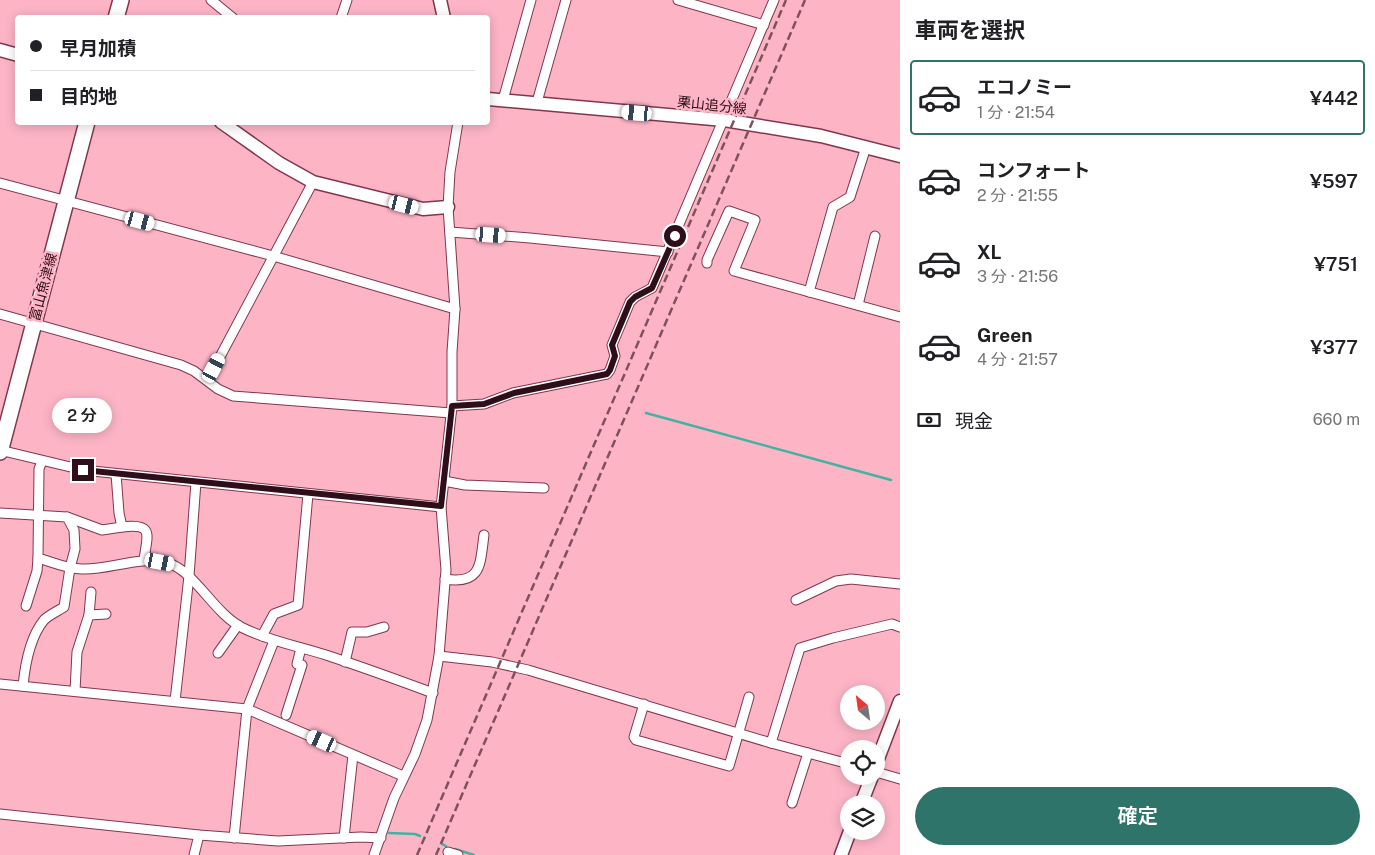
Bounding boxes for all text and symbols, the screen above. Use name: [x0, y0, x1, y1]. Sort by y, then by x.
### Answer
text: 車両を選択: [915, 17, 1025, 43]
text: 早月加積: [60, 37, 136, 59]
icon: car: [917, 75, 962, 120]
text: エコノミー: [977, 76, 1072, 98]
text: 目的地: [60, 85, 117, 107]
text: ¥442: [1310, 87, 1358, 109]
street label: 栗山追分線: [676, 93, 748, 117]
text: 1 分 · 21:54: [977, 103, 1055, 122]
car: [621, 104, 652, 122]
icon: car: [917, 158, 962, 203]
text: コンフォート: [977, 159, 1090, 181]
text: ¥597: [1310, 170, 1358, 192]
text: 2 分 · 21:55: [977, 186, 1058, 205]
car: [387, 194, 420, 216]
car: [123, 210, 156, 232]
route start: [664, 225, 686, 247]
car: [475, 226, 506, 244]
icon: car: [917, 241, 962, 286]
text: XL: [977, 241, 1002, 263]
street label: 富山魚津線: [26, 251, 60, 323]
text: ¥751: [1314, 253, 1358, 275]
text: 3 分 · 21:56: [977, 267, 1058, 286]
icon: car: [917, 324, 962, 369]
text: Green: [977, 324, 1032, 346]
text: ¥377: [1310, 336, 1358, 358]
text: 4 分 · 21:57: [977, 350, 1058, 369]
car: [200, 351, 227, 385]
callout: 2 分: [53, 398, 113, 432]
text: 2 分: [67, 406, 97, 425]
icon: cash: [915, 406, 943, 434]
text: 現金: [955, 410, 993, 432]
text: 660 m: [1313, 410, 1360, 429]
route end: [72, 459, 94, 481]
car: [143, 552, 176, 572]
north arrow: [840, 685, 885, 730]
map controls: [840, 685, 885, 840]
car: [305, 728, 338, 754]
button: locate: [840, 740, 885, 785]
button: 確定: [915, 787, 1360, 845]
button: layers: [840, 795, 885, 840]

